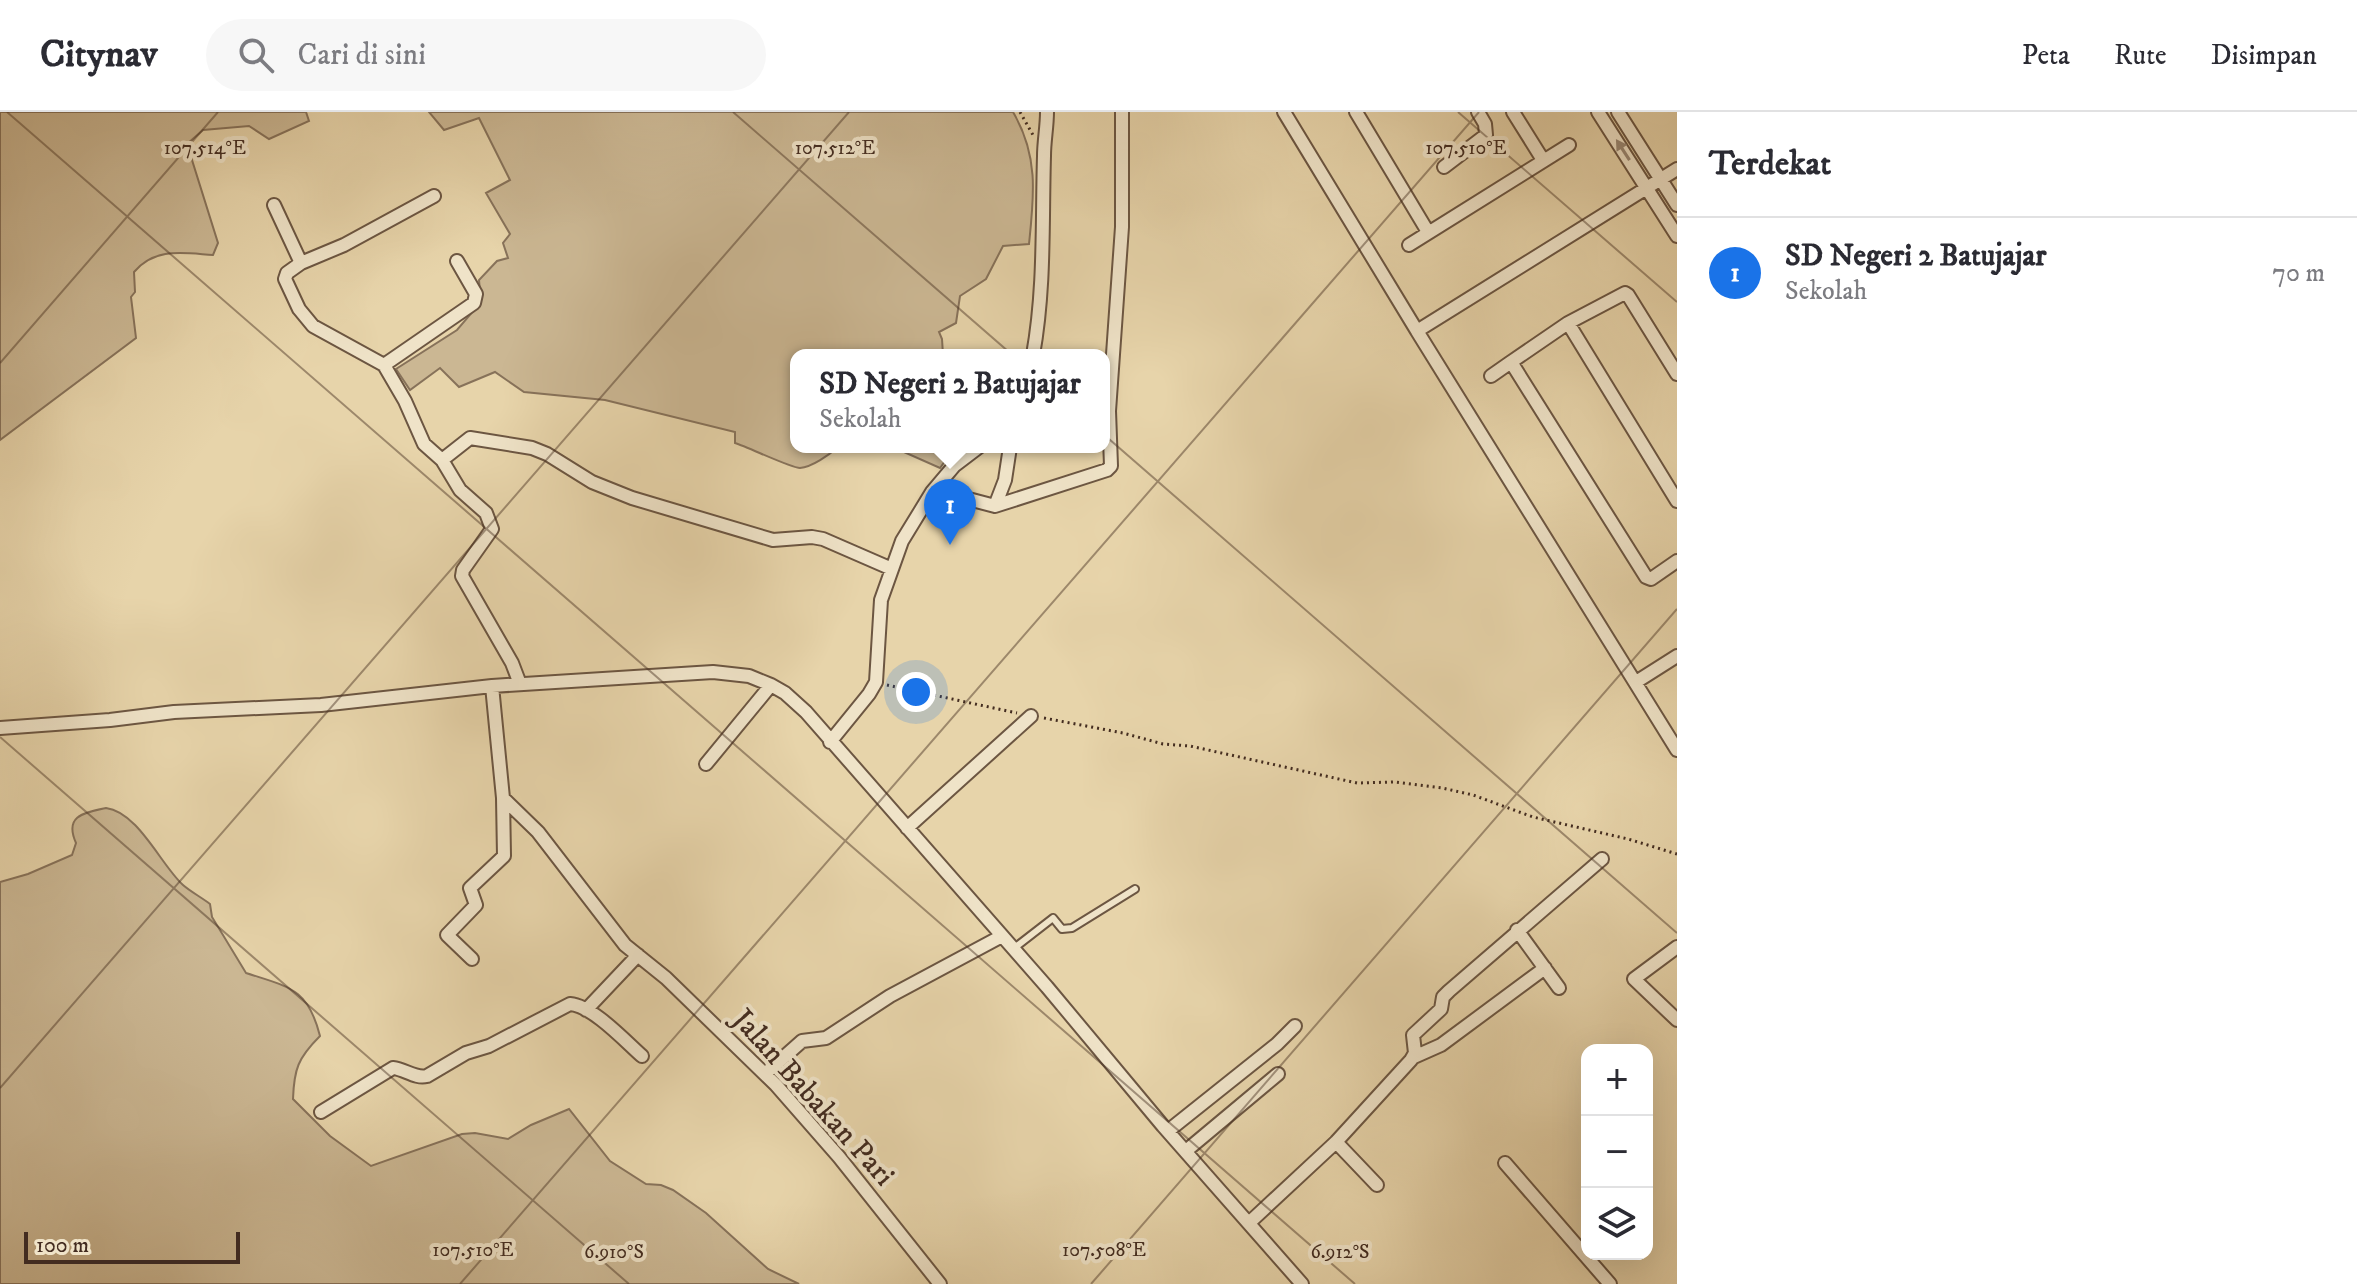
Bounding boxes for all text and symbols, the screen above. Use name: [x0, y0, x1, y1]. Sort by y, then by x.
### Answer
search box: [206, 19, 766, 91]
text: Citynav: [40, 31, 158, 79]
icon: search: [234, 33, 278, 77]
text: Cari di sini: [298, 37, 426, 74]
text: Peta: [2022, 38, 2070, 73]
text: Rute: [2114, 38, 2167, 73]
text: Disimpan: [2211, 38, 2317, 73]
text: 107.514°E: [164, 136, 246, 161]
text: 107.512°E: [795, 136, 875, 161]
text: 107.510°E: [1425, 136, 1507, 161]
one-way arrow: [1616, 139, 1630, 161]
text: Terdekat: [1709, 143, 1831, 185]
text: SD Negeri 2 Batujajar: [1785, 238, 2046, 275]
text: 1: [1730, 257, 1740, 290]
text: 70 m: [2272, 257, 2325, 290]
text: Sekolah: [1785, 275, 1867, 308]
popup: [790, 349, 1110, 453]
text: SD Negeri 2 Batujajar: [819, 366, 1081, 403]
text: Sekolah: [819, 403, 901, 436]
pin: 1: [924, 479, 976, 545]
your location: [896, 672, 936, 712]
street label: Jalan Babakan Pari: [722, 1000, 902, 1194]
map controls: [1581, 1044, 1653, 1260]
button: +: [1581, 1044, 1653, 1116]
button: −: [1581, 1116, 1653, 1188]
button: layers: [1581, 1188, 1653, 1260]
scale bar: [24, 1228, 240, 1264]
text: 100 m: [36, 1232, 89, 1259]
text: 107.510°E: [432, 1238, 514, 1263]
text: 107.508°E: [1062, 1238, 1146, 1263]
text: 6.910°S: [584, 1240, 644, 1265]
text: 6.912°S: [1310, 1240, 1370, 1265]

